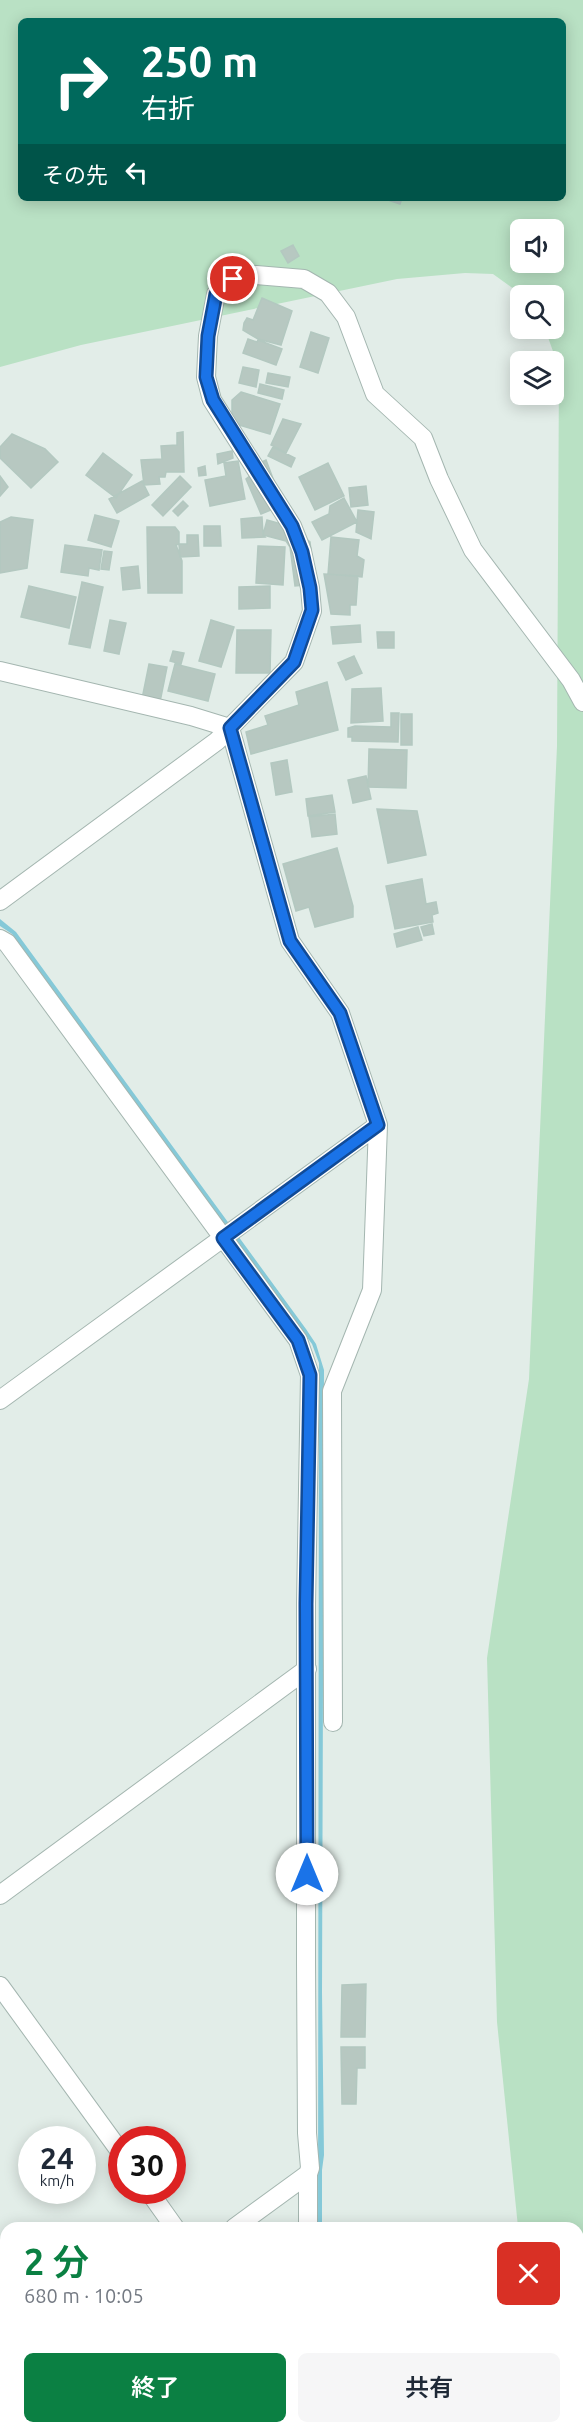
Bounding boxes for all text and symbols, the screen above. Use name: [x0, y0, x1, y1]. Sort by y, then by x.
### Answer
text: 250 m: [141, 38, 258, 85]
icon: right: [42, 42, 120, 120]
text: 右折: [141, 93, 195, 123]
icon: left: [120, 156, 153, 189]
text: その先: [42, 162, 108, 187]
map controls: [510, 219, 564, 405]
button: sound: [510, 219, 564, 273]
pin: [207, 253, 258, 304]
icon: arrive: [216, 262, 249, 295]
button: search: [510, 285, 564, 339]
button: layers: [510, 351, 564, 405]
position arrow: [275, 1842, 339, 1906]
speed limit sign: 30: [108, 2126, 186, 2204]
text: 24: [40, 2141, 74, 2175]
text: km/h: [40, 2172, 74, 2189]
text: 2 分: [24, 2241, 89, 2282]
button: close: [497, 2242, 560, 2305]
text: 680 m · 10:05: [24, 2284, 144, 2307]
button: 終了: [24, 2353, 286, 2422]
button: 共有: [298, 2353, 560, 2422]

